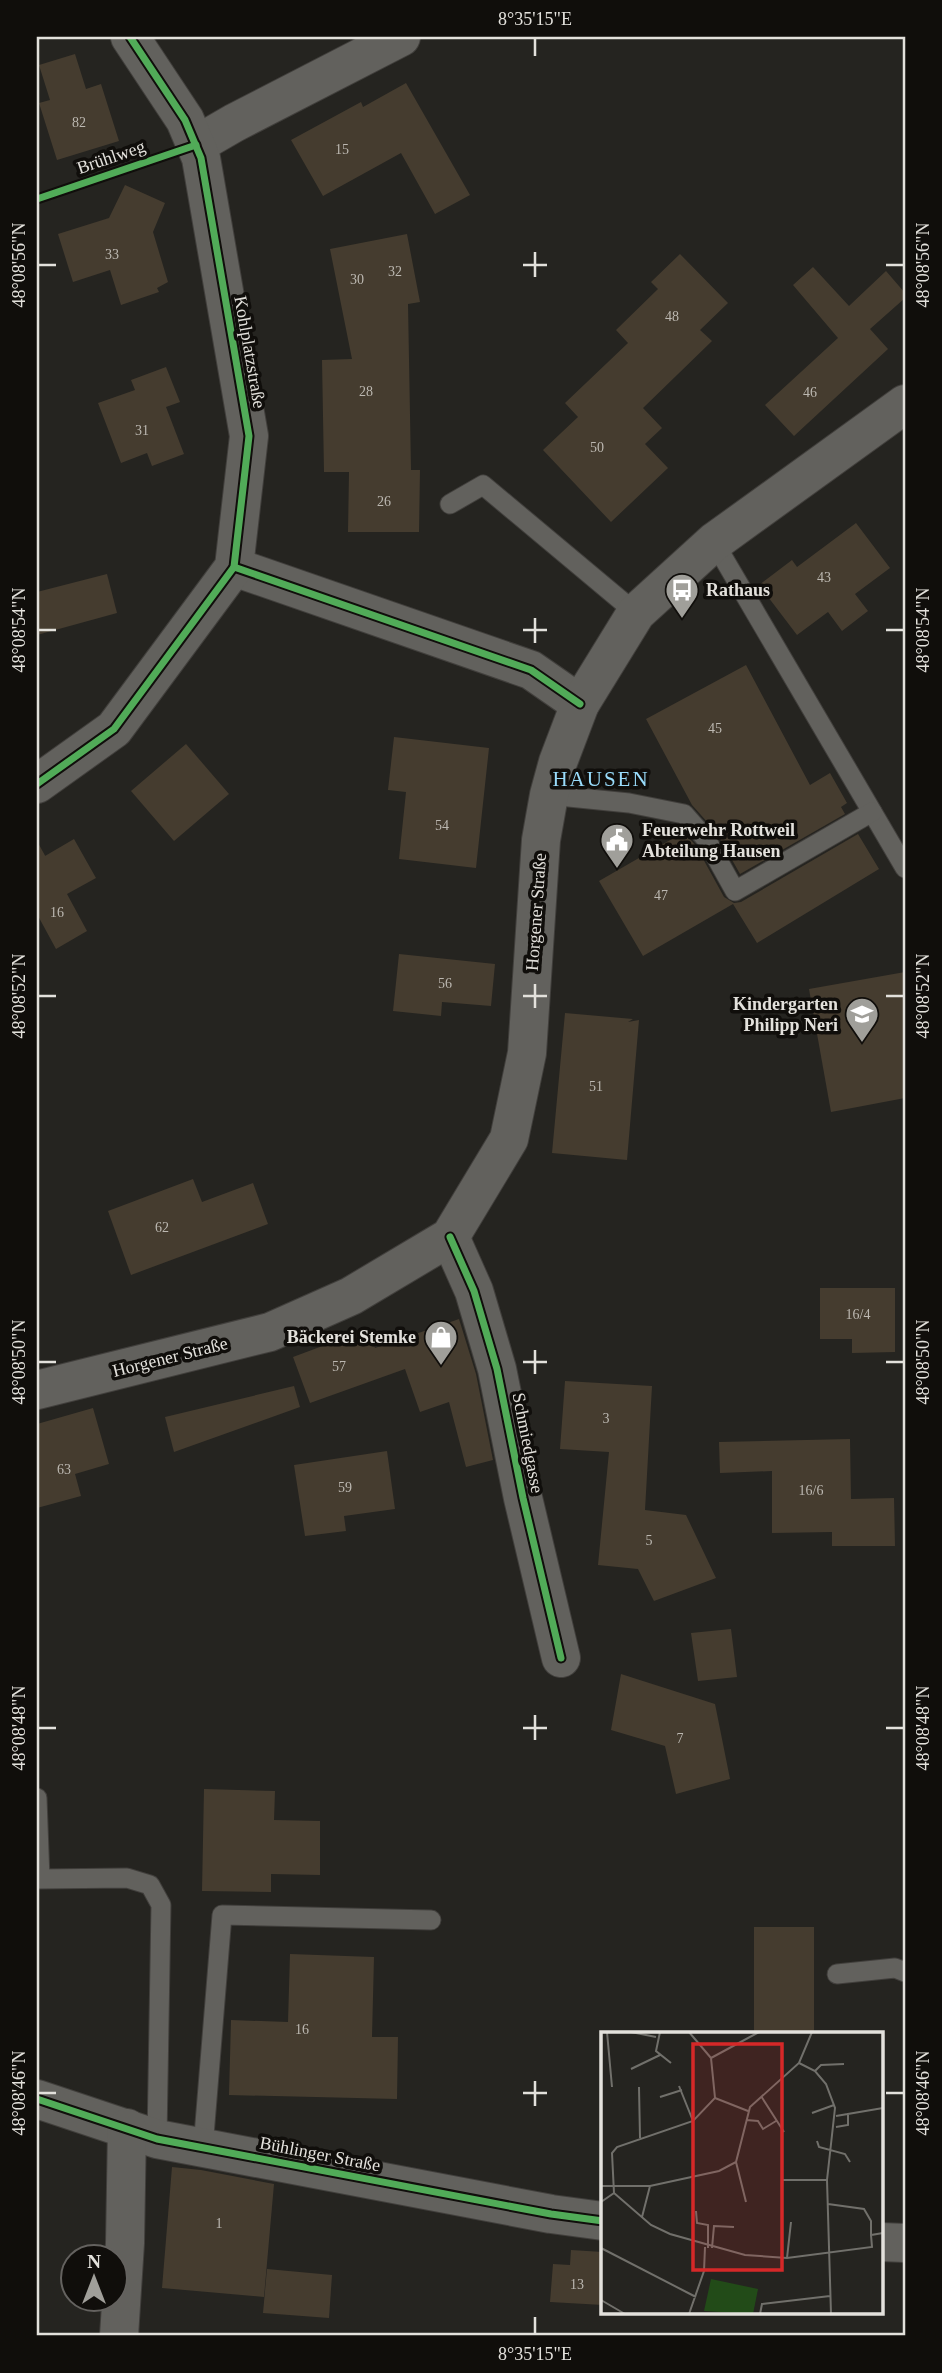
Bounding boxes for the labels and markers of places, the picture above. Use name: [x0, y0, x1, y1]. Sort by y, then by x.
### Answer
bus stop icon: Rathaus: [663, 571, 701, 620]
place label: Rathaus: [706, 580, 770, 600]
place label: Feuerwehr Rottweil Abteilung Hausen: [642, 820, 795, 861]
public building icon: Feuerwehr Rottweil Abteilung Hausen: [598, 821, 636, 870]
place label: Kindergarten Philipp Neri: [733, 994, 838, 1035]
school or university icon: Kindergarten Philipp Neri: [843, 995, 881, 1044]
shop icon: Bäckerei Stemke: [422, 1318, 460, 1367]
place label: Bäckerei Stemke: [287, 1327, 416, 1347]

